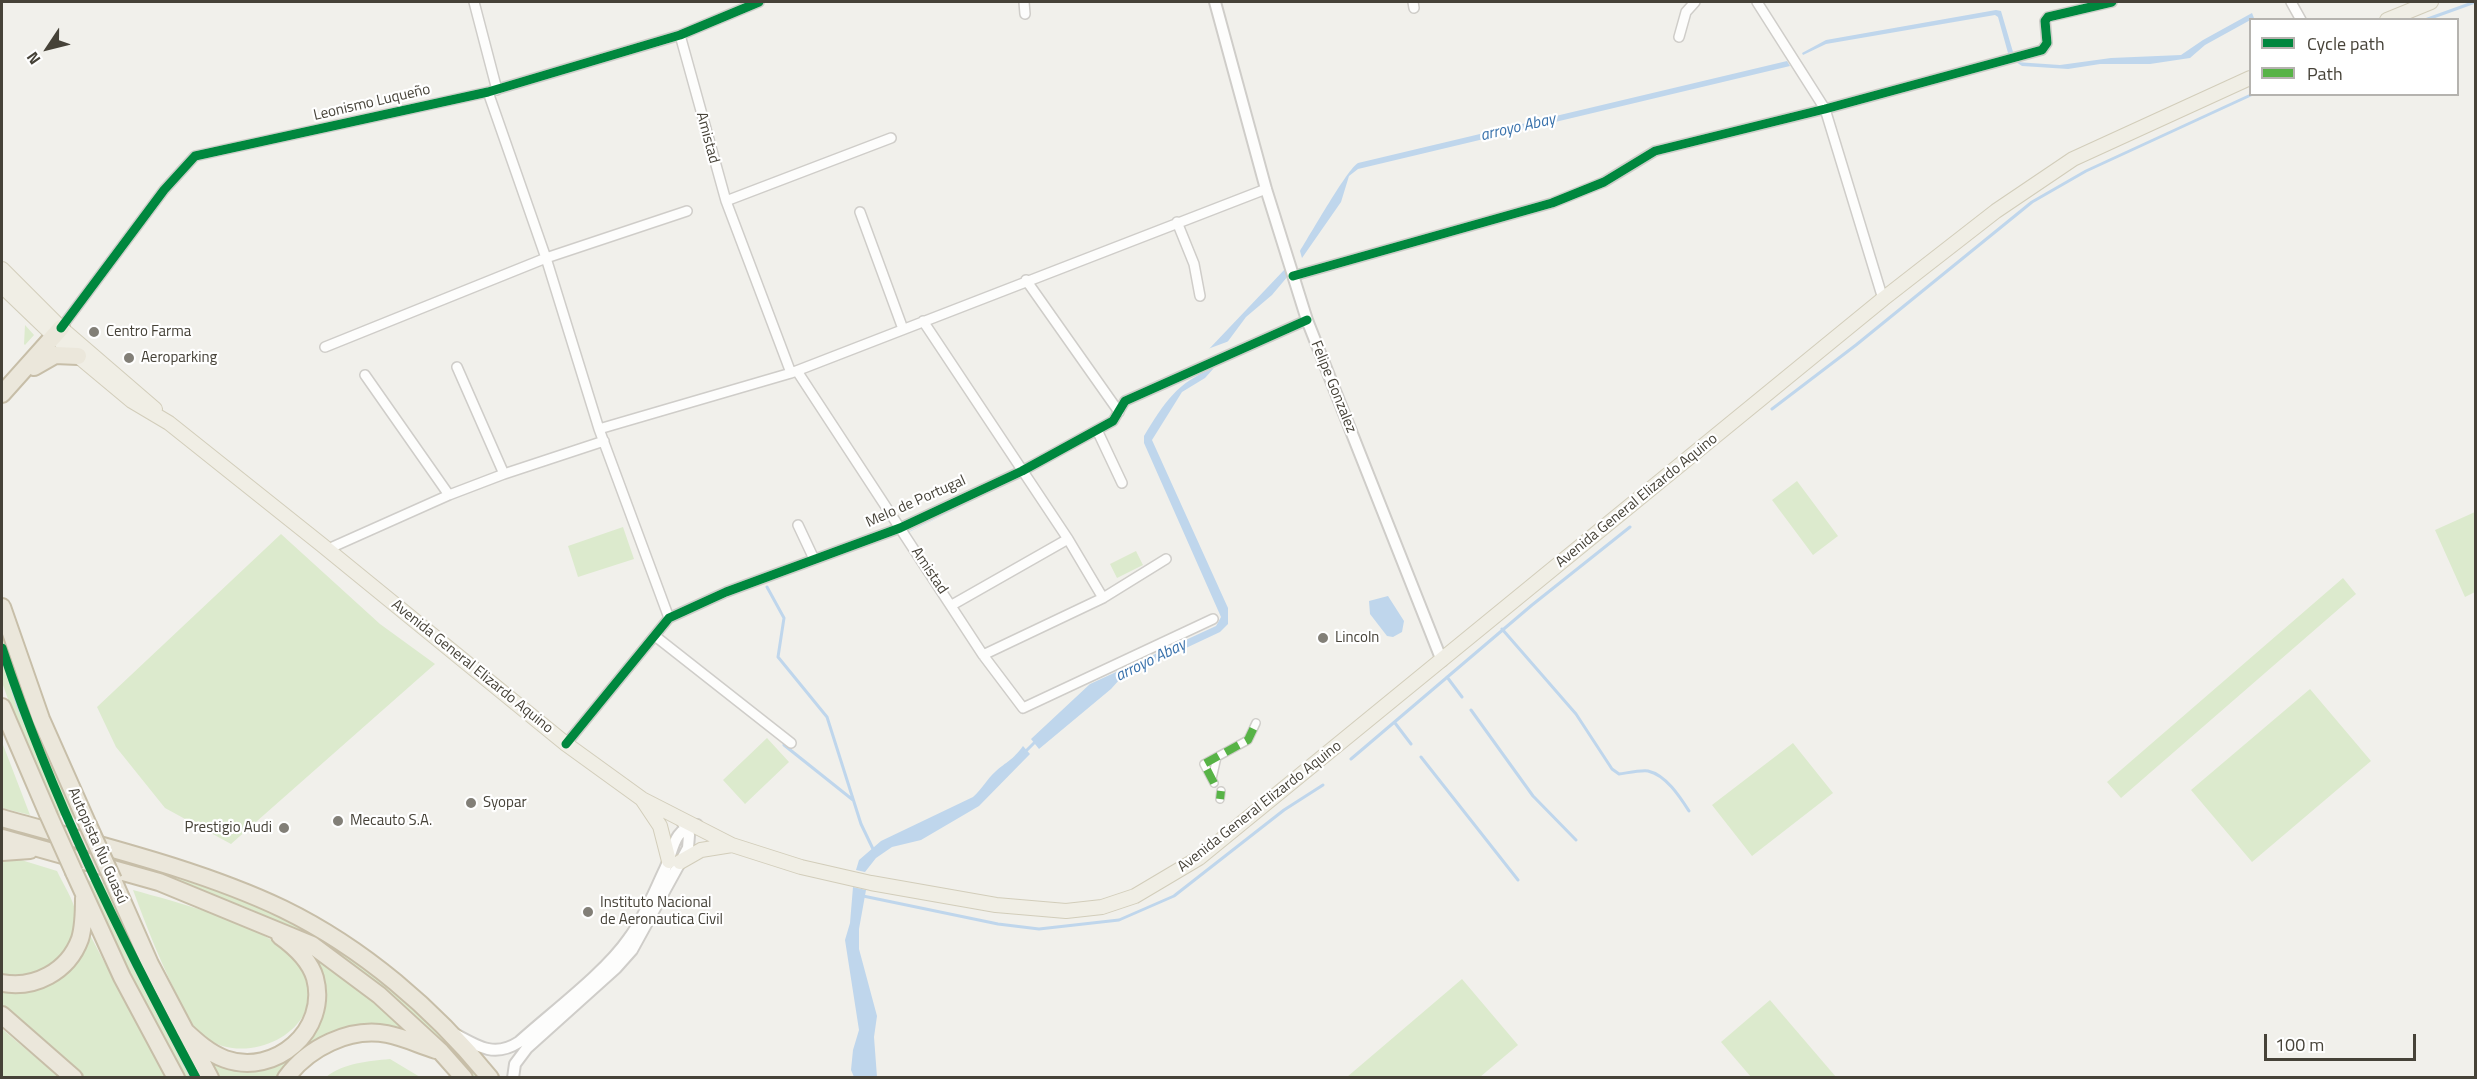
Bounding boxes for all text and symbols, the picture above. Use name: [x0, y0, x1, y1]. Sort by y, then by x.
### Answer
north arrow: [18, 18, 78, 78]
legend: [2249, 18, 2459, 96]
text: Cycle path: [2307, 30, 2385, 57]
text: N: [20, 47, 46, 70]
text: Path: [2307, 60, 2343, 87]
street label: Leonismo Luqueño: [312, 81, 432, 125]
street label: Amistad: [692, 110, 722, 166]
water label: arroyo Abay: [1479, 110, 1557, 146]
place label: Centro Farma: [106, 323, 191, 341]
marker: Centro Farma: [87, 325, 101, 339]
street label: Felipe Gonzalez: [1306, 338, 1360, 436]
place label: Aeroparking: [141, 349, 217, 367]
marker: Aeroparking: [122, 351, 136, 365]
street label: Avenida General Elizardo Aquino: [1553, 430, 1721, 572]
street label: Melo de Portugal: [863, 472, 969, 532]
street label: Amistad: [907, 544, 951, 598]
street label: Avenida General Elizardo Aquino: [388, 596, 556, 738]
place label: Lincoln: [1335, 629, 1379, 647]
marker: Lincoln: [1316, 631, 1330, 645]
water label: arroyo Abay: [1113, 636, 1189, 686]
street label: Avenida General Elizardo Aquino: [1175, 737, 1345, 877]
street label: Autopista Ñu Guasú: [63, 785, 131, 907]
place label: Syopar: [483, 794, 527, 812]
marker: Syopar: [464, 796, 478, 810]
place label: Mecauto S.A.: [350, 812, 432, 830]
marker: Mecauto S.A.: [331, 814, 345, 828]
place label: Prestigio Audi: [185, 819, 272, 837]
marker: Prestigio Audi: [277, 821, 291, 835]
place label: Instituto Nacional de Aeronautica Civil: [600, 894, 723, 929]
marker: Instituto Nacional de Aeronautica Civil: [581, 905, 595, 919]
scale bar: [2267, 1022, 2418, 1060]
text: 100 m: [2275, 1031, 2324, 1058]

